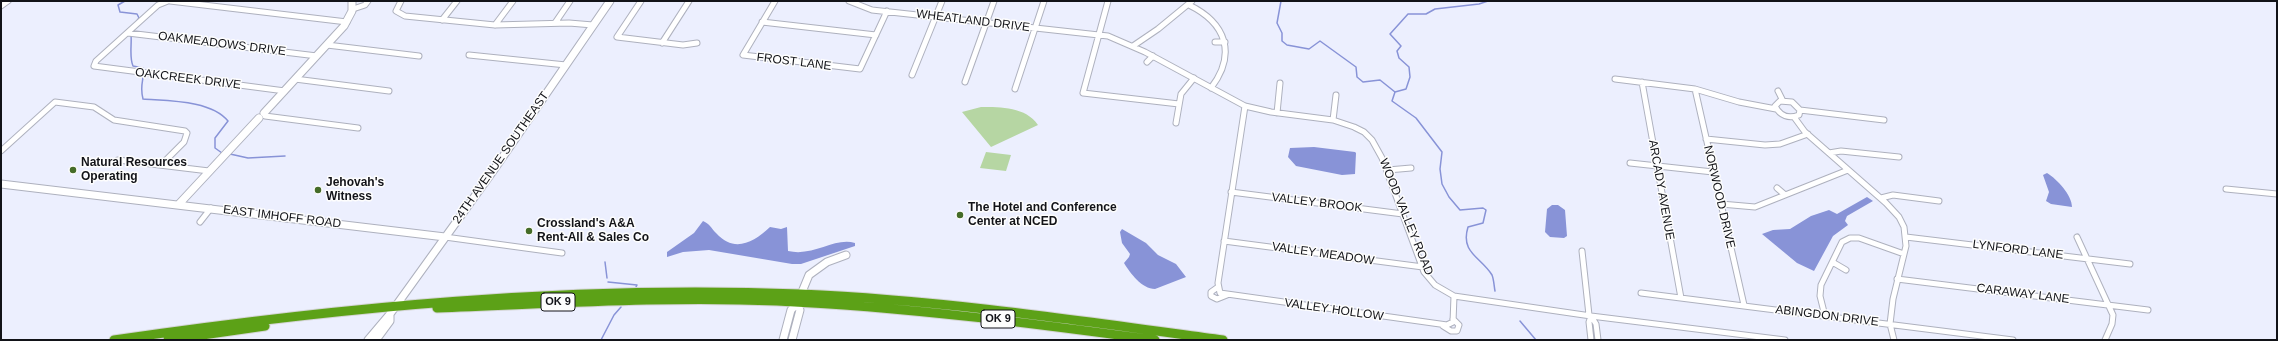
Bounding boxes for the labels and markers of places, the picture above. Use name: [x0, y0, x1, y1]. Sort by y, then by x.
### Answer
place label: Natural Resources Operating: [81, 156, 187, 184]
marker: Natural Resources Operating: [68, 165, 78, 175]
place label: Jehovah's Witness: [326, 176, 384, 204]
marker: Jehovah's Witness: [313, 185, 323, 195]
place label: The Hotel and Conference Center at NCED: [968, 201, 1117, 229]
marker: The Hotel and Conference Center at NCED: [955, 210, 965, 220]
place label: Crossland's A&A Rent-All & Sales Co: [537, 217, 649, 245]
marker: Crossland's A&A Rent-All & Sales Co: [524, 226, 534, 236]

